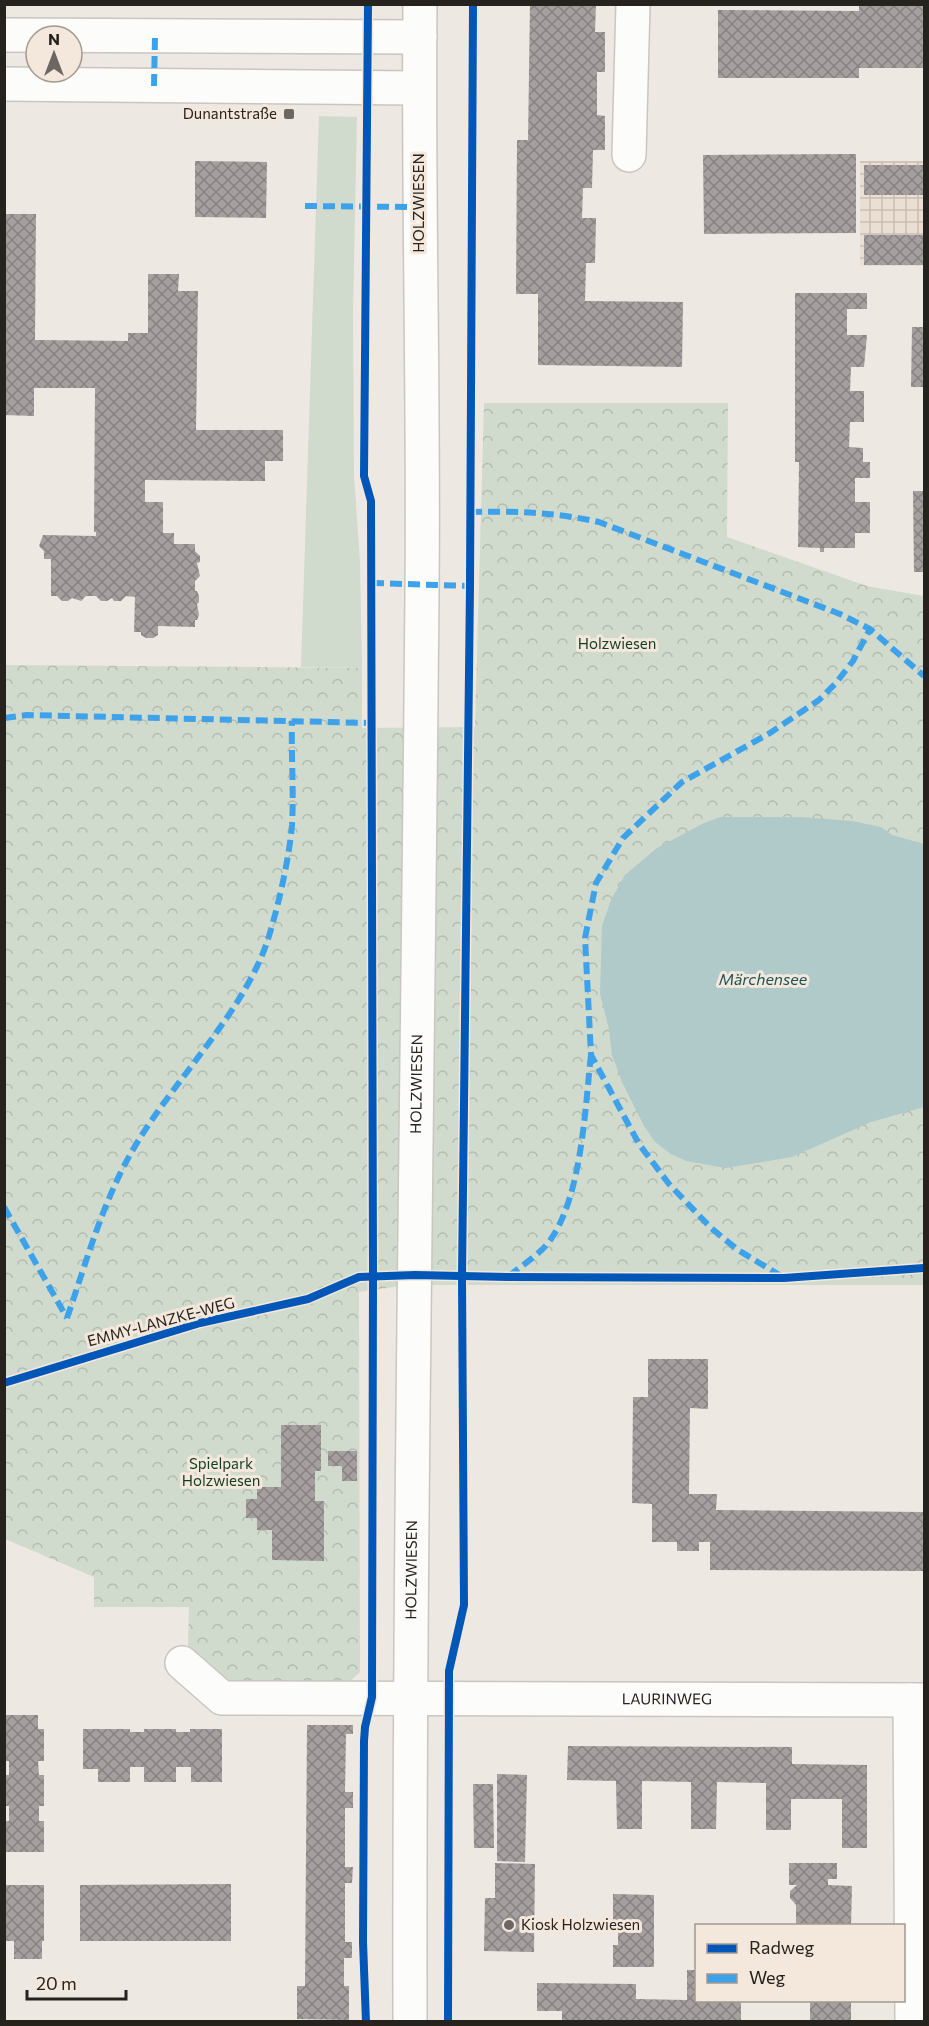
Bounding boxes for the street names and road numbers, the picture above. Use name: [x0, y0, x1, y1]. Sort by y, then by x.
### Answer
street label: HOLZWIESEN: [409, 153, 427, 253]
street label: HOLZWIESEN: [406, 1034, 425, 1134]
street label: EMMY-LANZKE-WEG: [85, 1293, 236, 1349]
street label: HOLZWIESEN: [401, 1520, 420, 1620]
street label: LAURINWEG: [622, 1689, 712, 1707]

